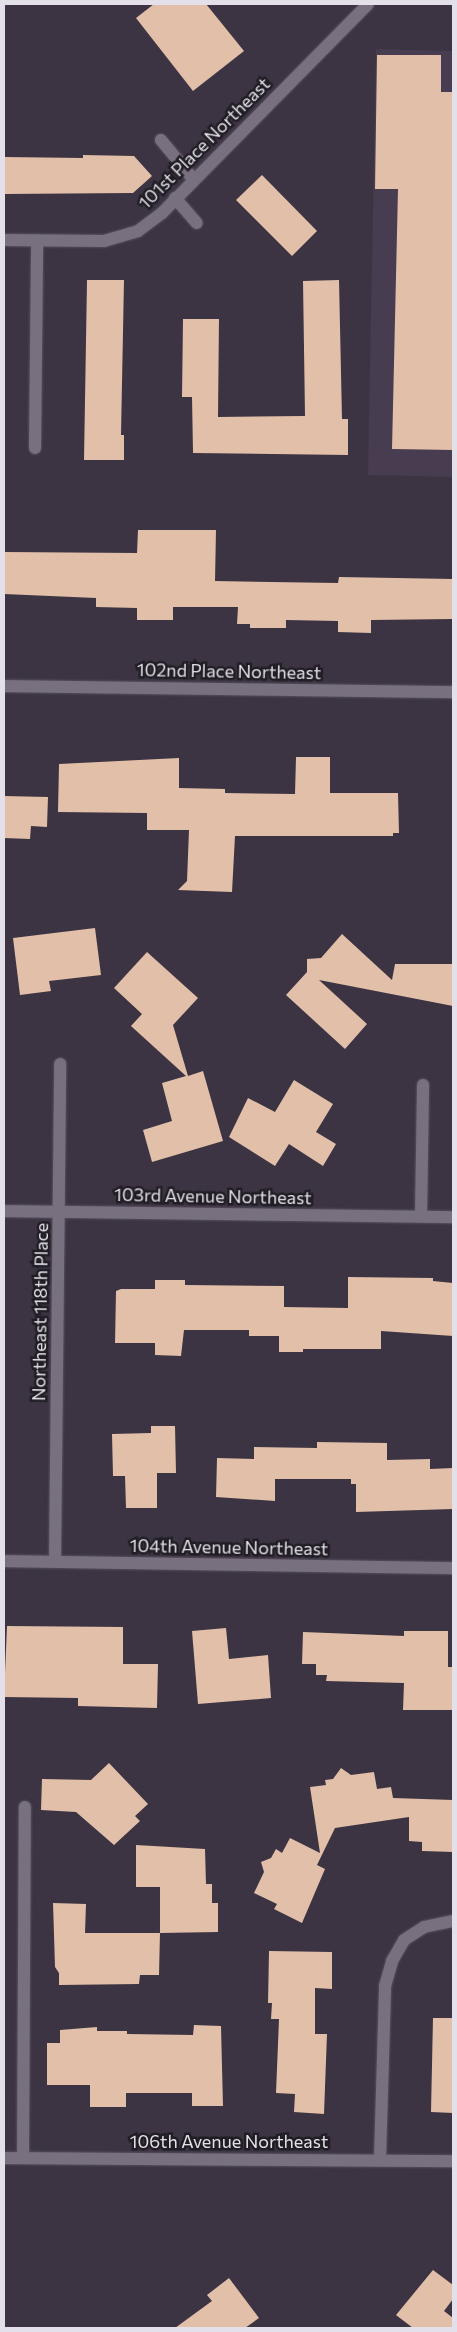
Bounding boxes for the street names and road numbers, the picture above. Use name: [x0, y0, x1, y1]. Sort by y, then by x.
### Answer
street label: 101st Place Northeast: [134, 73, 274, 213]
street label: 102nd Place Northeast: [137, 659, 321, 683]
street label: 103rd Avenue Northeast: [114, 1183, 312, 1209]
street label: Northeast 118th Place: [28, 1223, 52, 1401]
street label: 104th Avenue Northeast: [130, 1534, 328, 1560]
street label: 106th Avenue Northeast: [130, 2130, 328, 2152]

